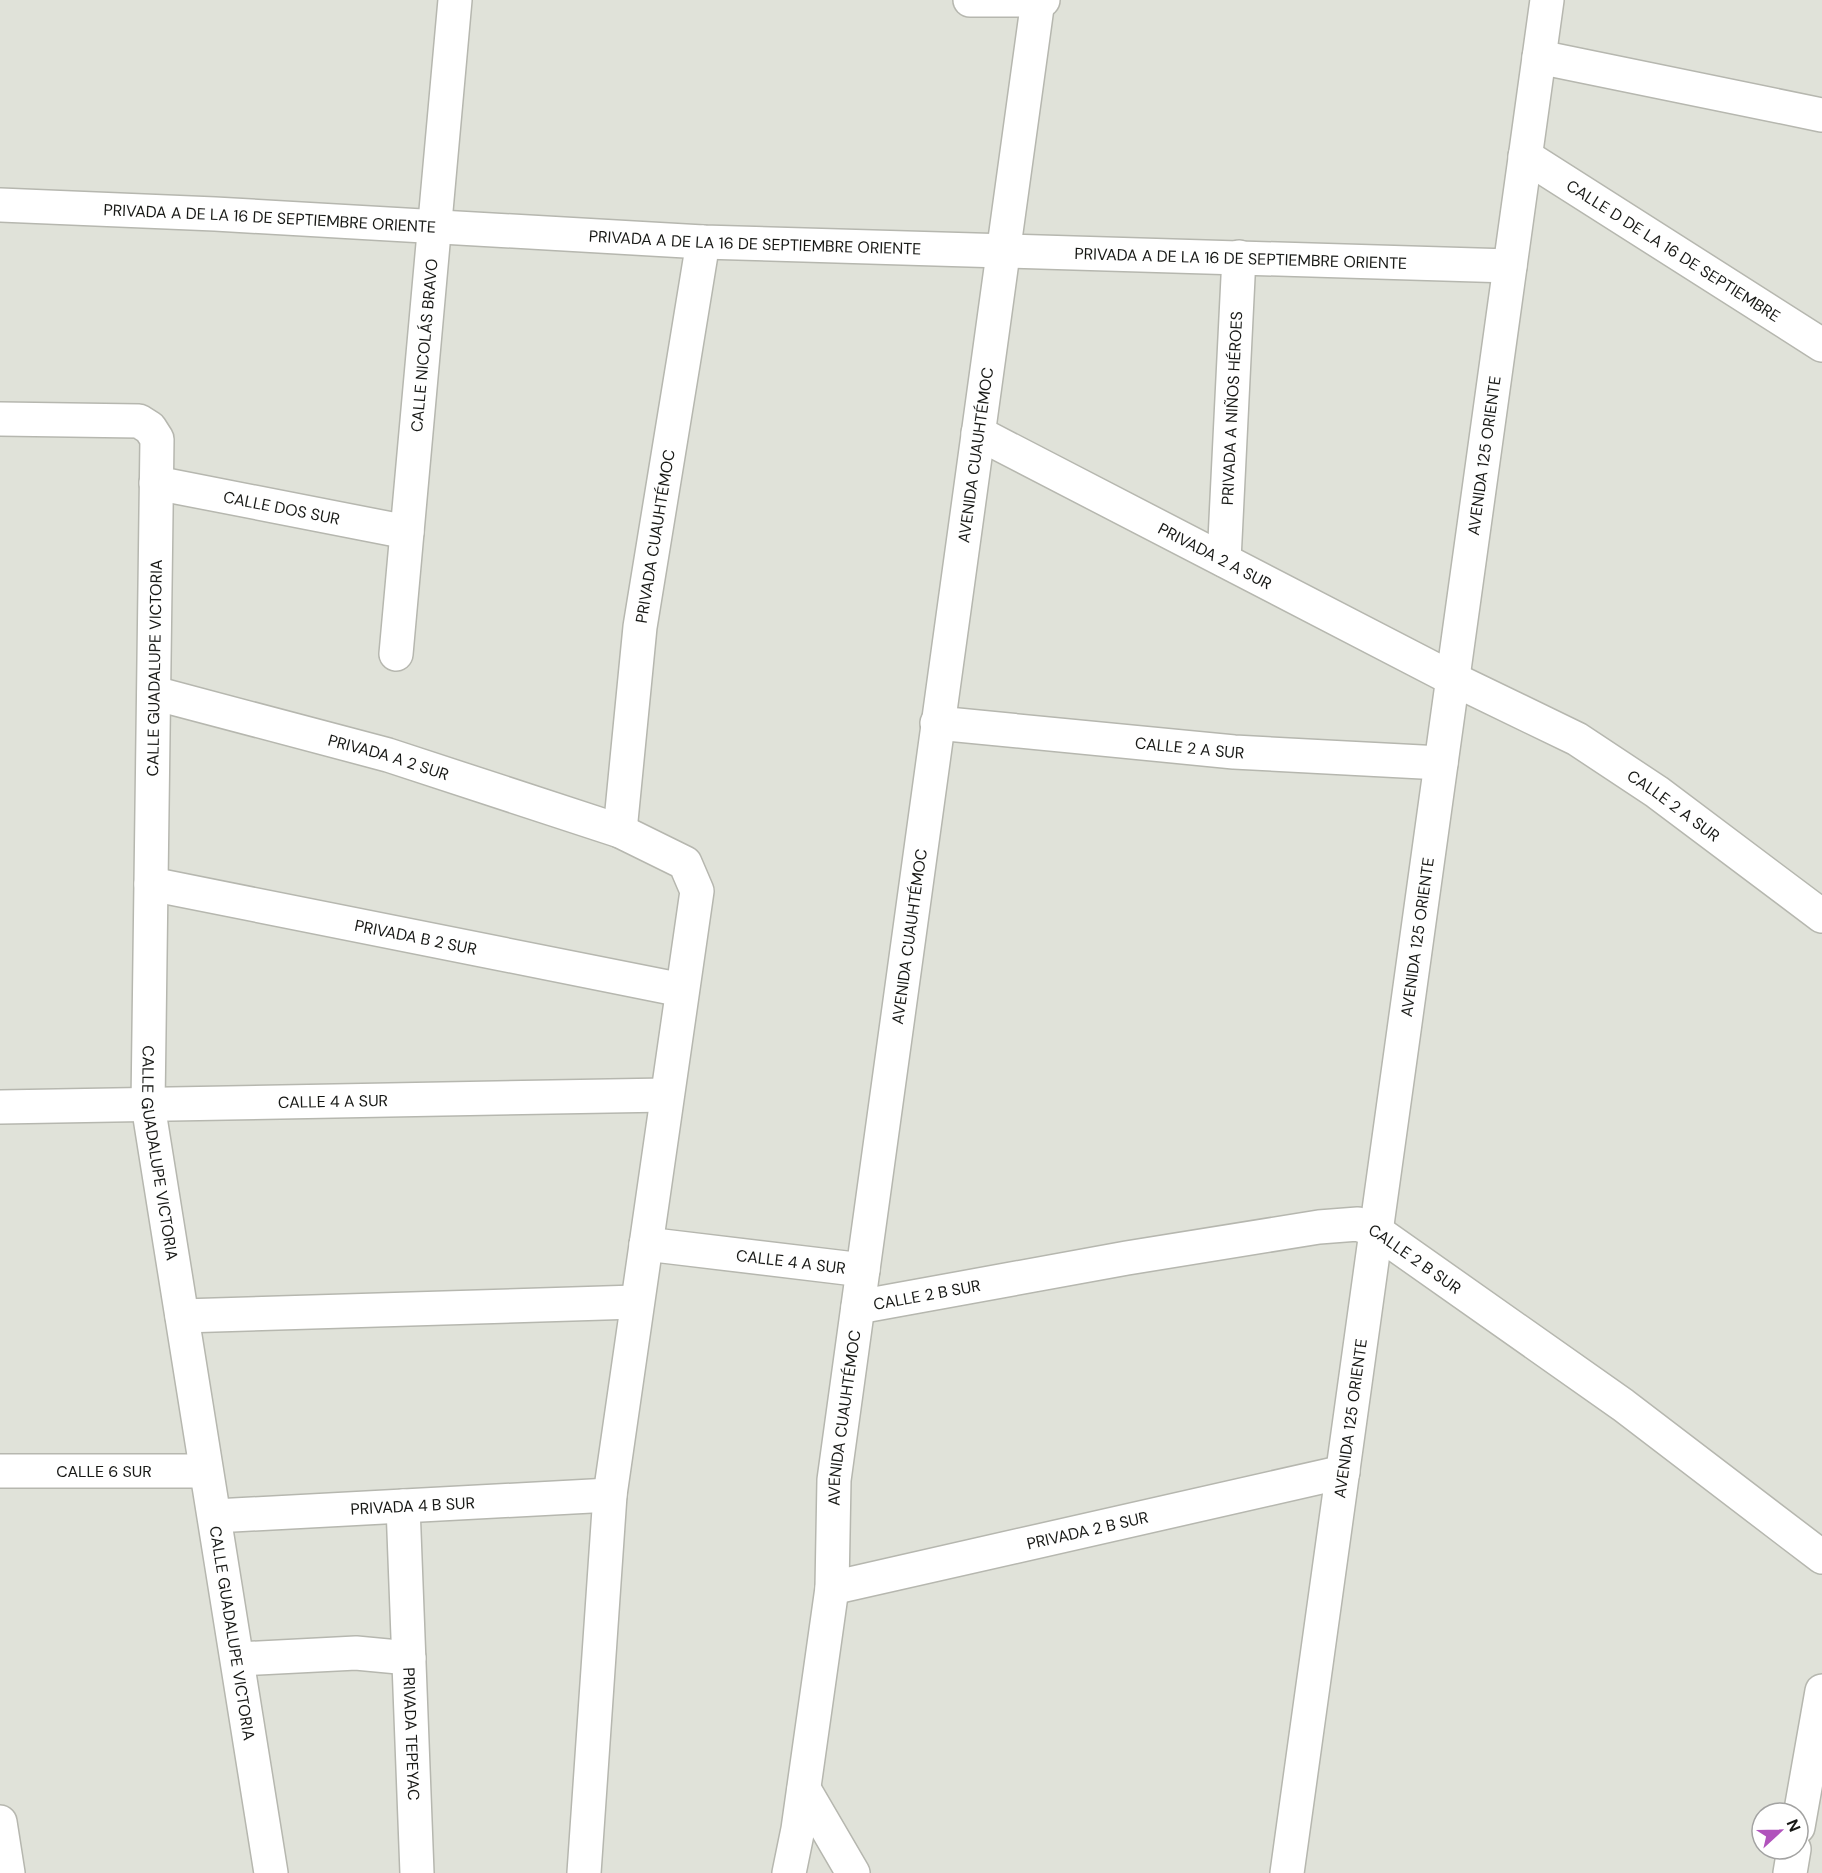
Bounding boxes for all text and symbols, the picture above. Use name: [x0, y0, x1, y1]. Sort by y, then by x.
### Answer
street label: CALLE D DE LA 16 DE SEPTIEMBRE: [1562, 175, 1784, 327]
street label: PRIVADA A DE LA 16 DE SEPTIEMBRE ORIENTE: [103, 199, 436, 238]
street label: PRIVADA A DE LA 16 DE SEPTIEMBRE ORIENTE: [588, 225, 922, 259]
street label: PRIVADA A DE LA 16 DE SEPTIEMBRE ORIENTE: [1074, 243, 1407, 274]
street label: CALLE NICOLÁS BRAVO: [406, 258, 443, 433]
street label: PRIVADA A NIÑOS HÉROES: [1217, 311, 1247, 506]
street label: AVENIDA CUAUHTÉMOC: [953, 366, 998, 544]
street label: AVENIDA 125 ORIENTE: [1463, 375, 1506, 537]
street label: PRIVADA CUAUHTÉMOC: [631, 448, 680, 625]
street label: CALLE DOS SUR: [221, 486, 342, 530]
street label: PRIVADA 2 A SUR: [1154, 518, 1275, 594]
street label: CALLE GUADALUPE VICTORIA: [142, 559, 167, 777]
street label: PRIVADA A 2 SUR: [326, 730, 451, 785]
street label: CALLE 2 A SUR: [1134, 732, 1245, 764]
street label: CALLE 2 A SUR: [1623, 765, 1724, 847]
street label: AVENIDA CUAUHTÉMOC: [887, 847, 932, 1026]
street label: AVENIDA 125 ORIENTE: [1396, 856, 1439, 1018]
street label: PRIVADA B 2 SUR: [353, 915, 479, 960]
street label: CALLE GUADALUPE VICTORIA: [137, 1045, 183, 1262]
street label: CALLE 4 A SUR: [278, 1090, 388, 1113]
street label: CALLE 2 B SUR: [1366, 1219, 1465, 1299]
street label: CALLE 4 A SUR: [735, 1245, 847, 1279]
street label: CALLE 2 B SUR: [872, 1275, 982, 1315]
street label: AVENIDA CUAUHTÉMOC: [824, 1329, 866, 1506]
street label: AVENIDA 125 ORIENTE: [1329, 1337, 1372, 1500]
street label: CALLE 6 SUR: [56, 1461, 152, 1482]
street label: PRIVADA 4 B SUR: [350, 1492, 476, 1520]
street label: PRIVADA 2 B SUR: [1025, 1507, 1150, 1554]
street label: CALLE GUADALUPE VICTORIA: [205, 1524, 260, 1742]
street label: PRIVADA TEPEYAC: [398, 1667, 424, 1801]
north arrow: [1750, 1801, 1810, 1861]
text: N: [1782, 1816, 1805, 1835]

